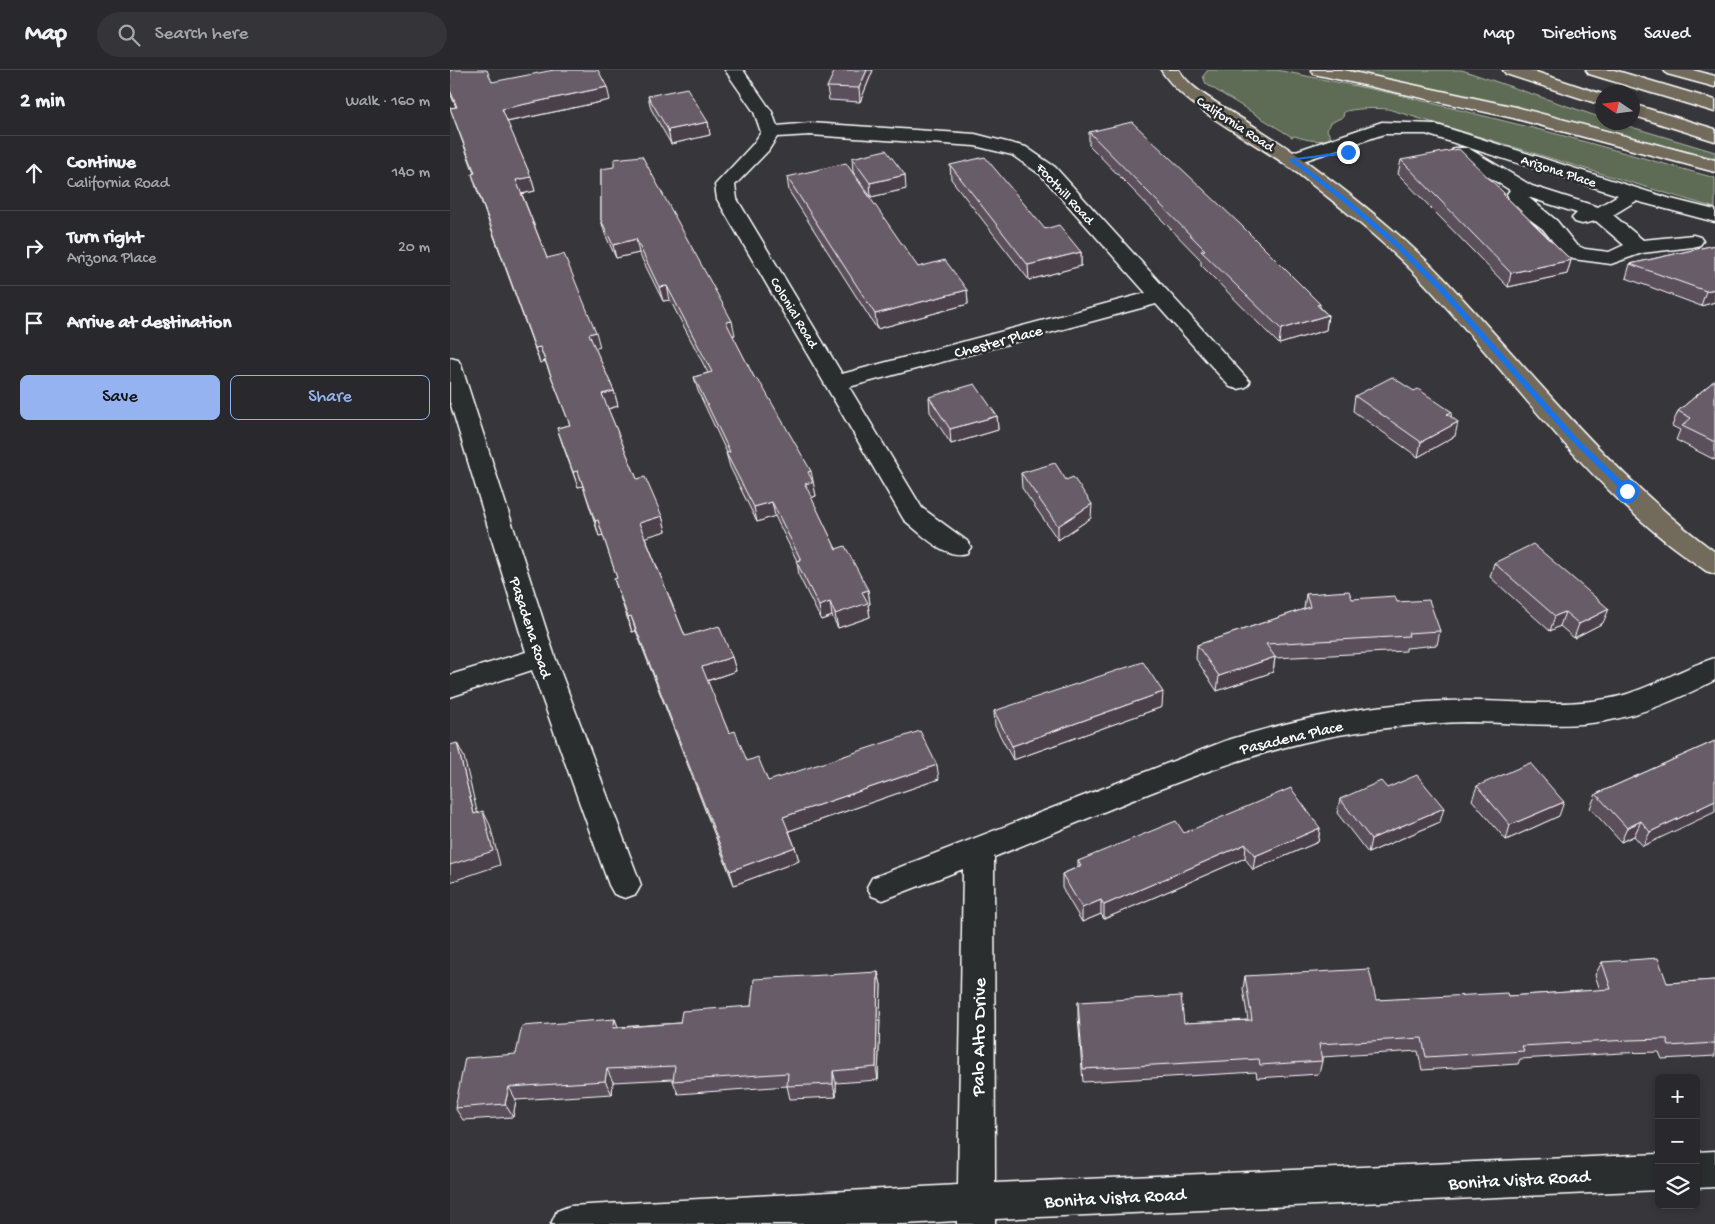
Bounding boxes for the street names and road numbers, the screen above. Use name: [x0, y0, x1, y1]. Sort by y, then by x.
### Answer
street label: California Road: [1193, 94, 1278, 158]
street label: Arizona Place: [1519, 152, 1599, 193]
street label: Foothill Road: [1031, 160, 1098, 230]
street label: Colonial Road: [765, 275, 822, 353]
street label: Chester Place: [953, 322, 1046, 364]
street label: Pasadena Road: [503, 574, 554, 683]
street label: Pasadena Place: [1237, 718, 1346, 761]
street label: Palo Alto Drive: [968, 977, 993, 1098]
street label: Bonita Vista Road: [1447, 1166, 1592, 1197]
street label: Bonita Vista Road: [1043, 1184, 1188, 1215]

